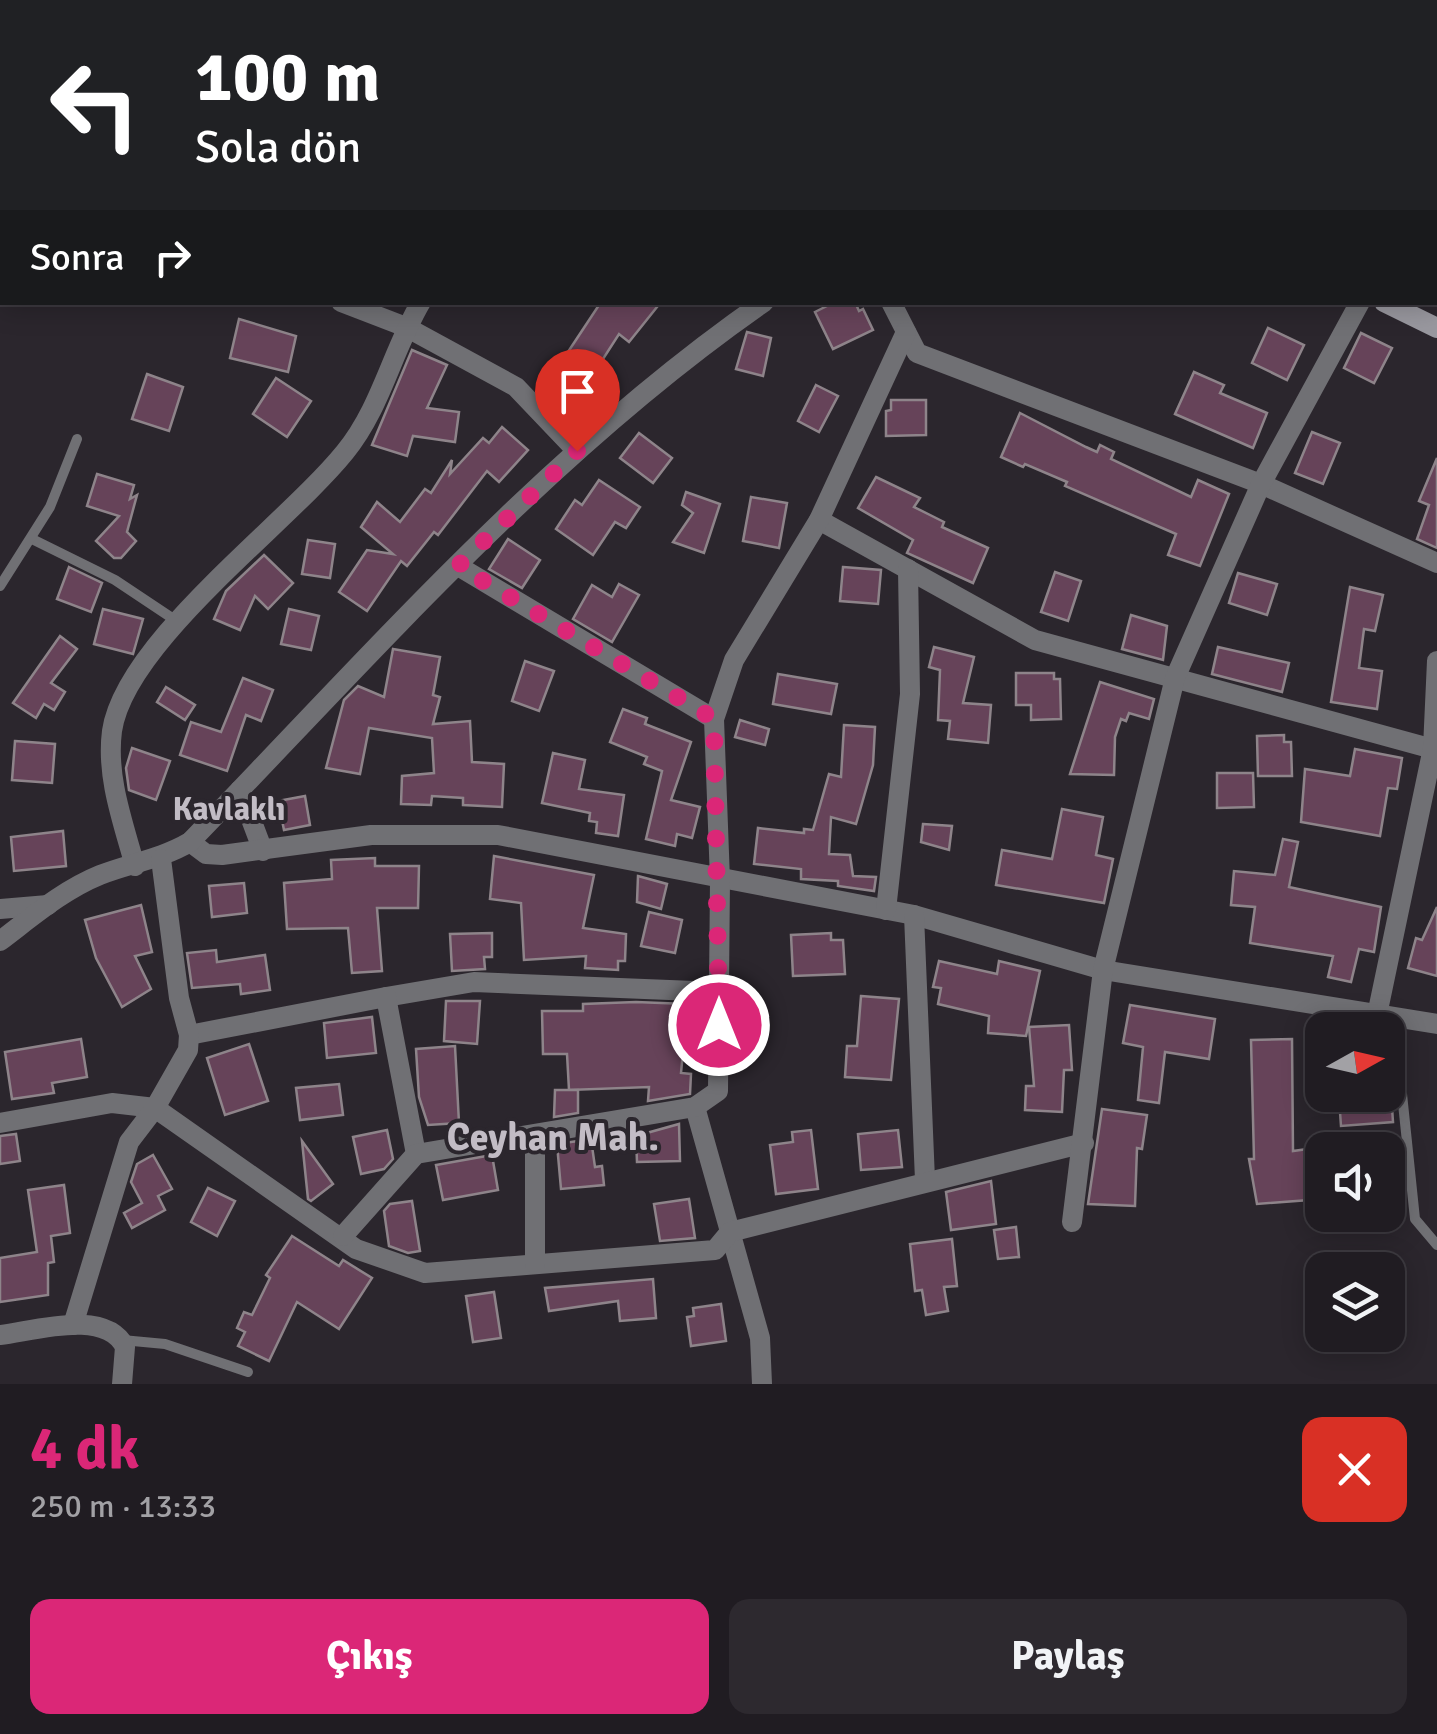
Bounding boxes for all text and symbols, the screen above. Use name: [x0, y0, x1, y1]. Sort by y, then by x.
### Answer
text: 100 m: [195, 34, 380, 120]
icon: left: [30, 40, 160, 170]
text: Sola dön: [195, 120, 361, 175]
icon: right: [145, 230, 200, 285]
text: Sonra: [30, 234, 125, 281]
pin: [535, 349, 620, 452]
icon: arrive: [550, 364, 605, 419]
district label: Kavlaklı: [172, 790, 286, 829]
position arrow: [667, 973, 771, 1077]
north arrow: [1305, 1012, 1405, 1112]
map controls: [1305, 1012, 1405, 1352]
district label: Ceyhan Mah.: [447, 1114, 659, 1161]
button: sound: [1305, 1132, 1405, 1232]
button: layers: [1305, 1252, 1405, 1352]
text: 4 dk: [30, 1412, 139, 1486]
button: close: [1302, 1417, 1407, 1522]
text: 250 m · 13:33: [30, 1487, 216, 1526]
button: Çıkış: [30, 1599, 709, 1714]
button: Paylaş: [729, 1599, 1407, 1714]

